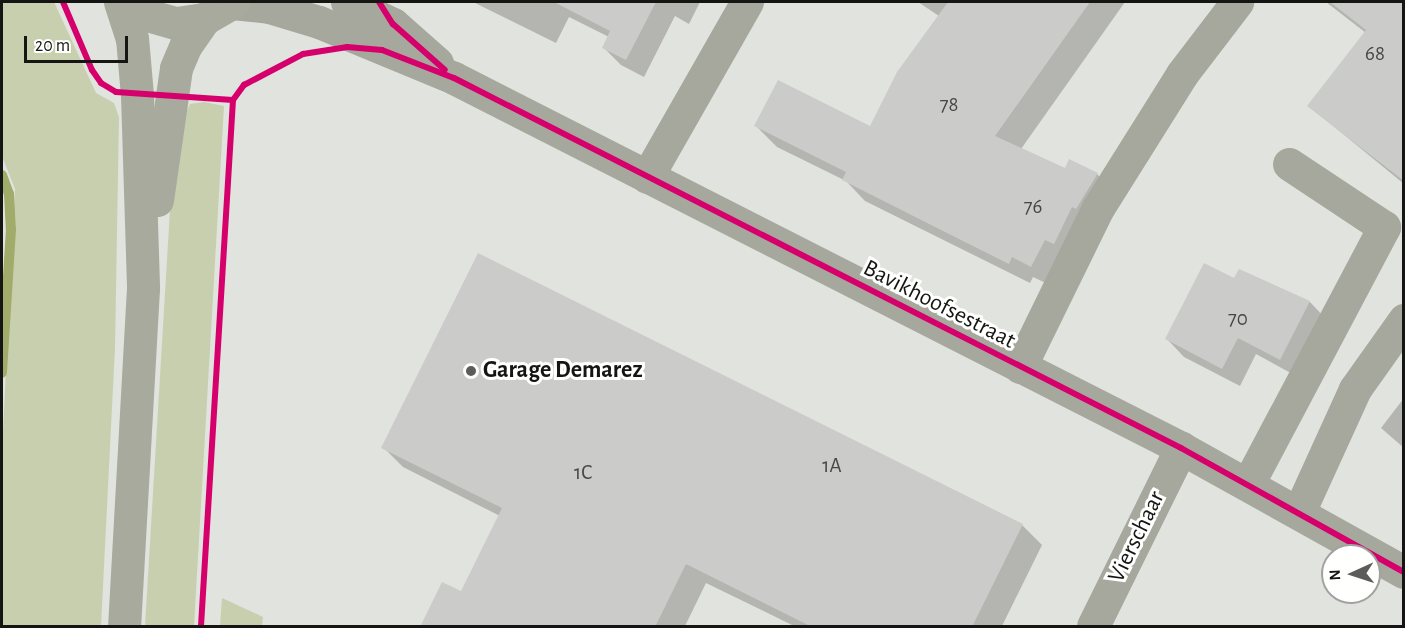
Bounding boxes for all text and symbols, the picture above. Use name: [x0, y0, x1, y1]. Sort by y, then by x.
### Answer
scale bar: [27, 24, 130, 62]
text: 20 m: [35, 37, 70, 55]
house number: 68: [1365, 41, 1385, 67]
house number: 78: [940, 92, 958, 118]
house number: 76: [1024, 194, 1042, 220]
street label: Bavikhoofsestraat: [858, 254, 1020, 356]
house number: 70: [1228, 306, 1248, 332]
place label: Garage Demarez: [483, 357, 643, 385]
marker: Garage Demarez: [464, 364, 478, 378]
house number: 1A: [822, 453, 842, 479]
house number: 1C: [574, 460, 592, 486]
street label: Vierschaar: [1102, 486, 1172, 588]
north arrow: [1321, 544, 1381, 604]
text: N: [1327, 569, 1343, 581]

